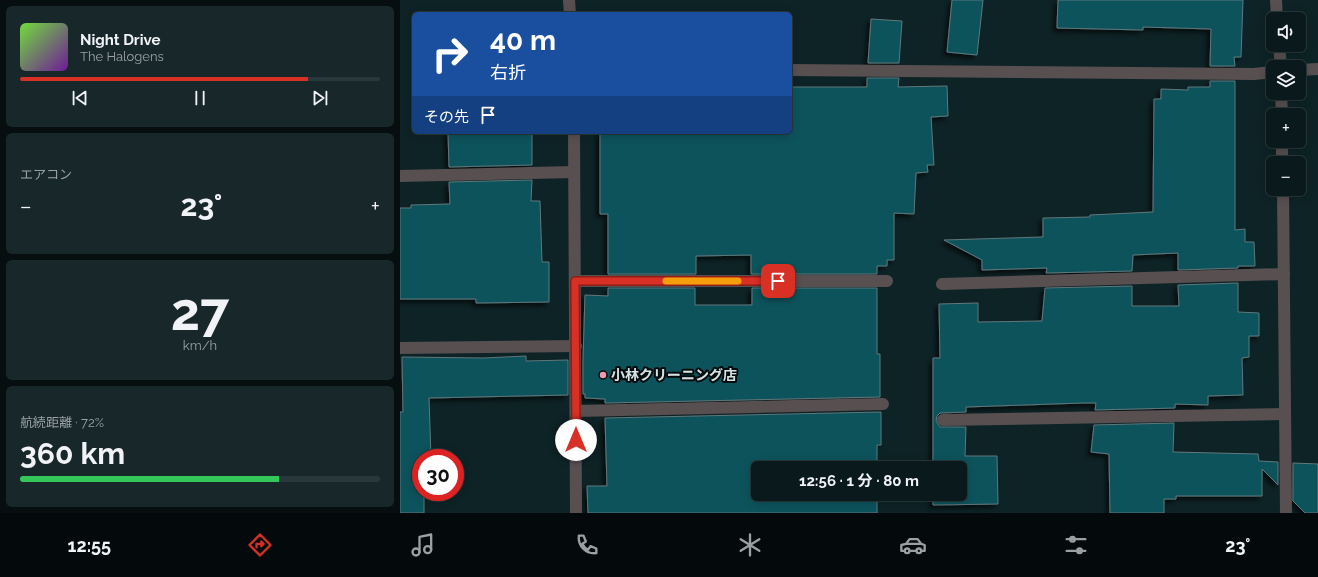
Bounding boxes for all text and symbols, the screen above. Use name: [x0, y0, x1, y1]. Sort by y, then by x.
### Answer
map controls: [1266, 12, 1306, 196]
button: sound: [1266, 12, 1306, 52]
text: 40 m: [490, 24, 556, 57]
icon: right: [424, 28, 476, 80]
text: Night Drive: [80, 31, 160, 49]
text: The Halogens: [80, 49, 164, 64]
button: layers: [1266, 60, 1306, 100]
text: 右折: [490, 62, 526, 83]
icon: previous: [69, 87, 91, 109]
icon: pause: [189, 87, 211, 109]
icon: next: [309, 87, 331, 109]
icon: arrive: [477, 104, 499, 126]
text: その先: [424, 108, 469, 126]
button: +: [1266, 108, 1306, 148]
button: −: [1266, 156, 1306, 196]
text: エアコン: [20, 167, 72, 182]
text: 23°: [180, 188, 222, 223]
text: −: [20, 193, 32, 219]
text: +: [371, 193, 380, 219]
pin: [761, 264, 795, 298]
icon: arrive: [767, 270, 789, 292]
text: 27: [171, 281, 229, 342]
text: km/h: [183, 338, 217, 353]
place label: 小林クリーニング店: [611, 367, 737, 383]
marker: 小林クリーニング店: [598, 370, 608, 380]
text: 航続距離 · 72%: [20, 415, 104, 430]
position arrow: [555, 419, 597, 461]
text: 360 km: [20, 436, 125, 471]
speed limit sign: 30: [412, 449, 464, 501]
text: 12:56 · 1 分 · 80 m: [799, 472, 919, 490]
icon: directions: [246, 531, 274, 559]
icon: music: [409, 531, 437, 559]
icon: phone: [573, 531, 601, 559]
icon: climate: [736, 531, 764, 559]
icon: car: [899, 531, 927, 559]
icon: filters: [1062, 531, 1090, 559]
text: 12:55: [68, 535, 111, 556]
text: 23°: [1225, 535, 1250, 556]

